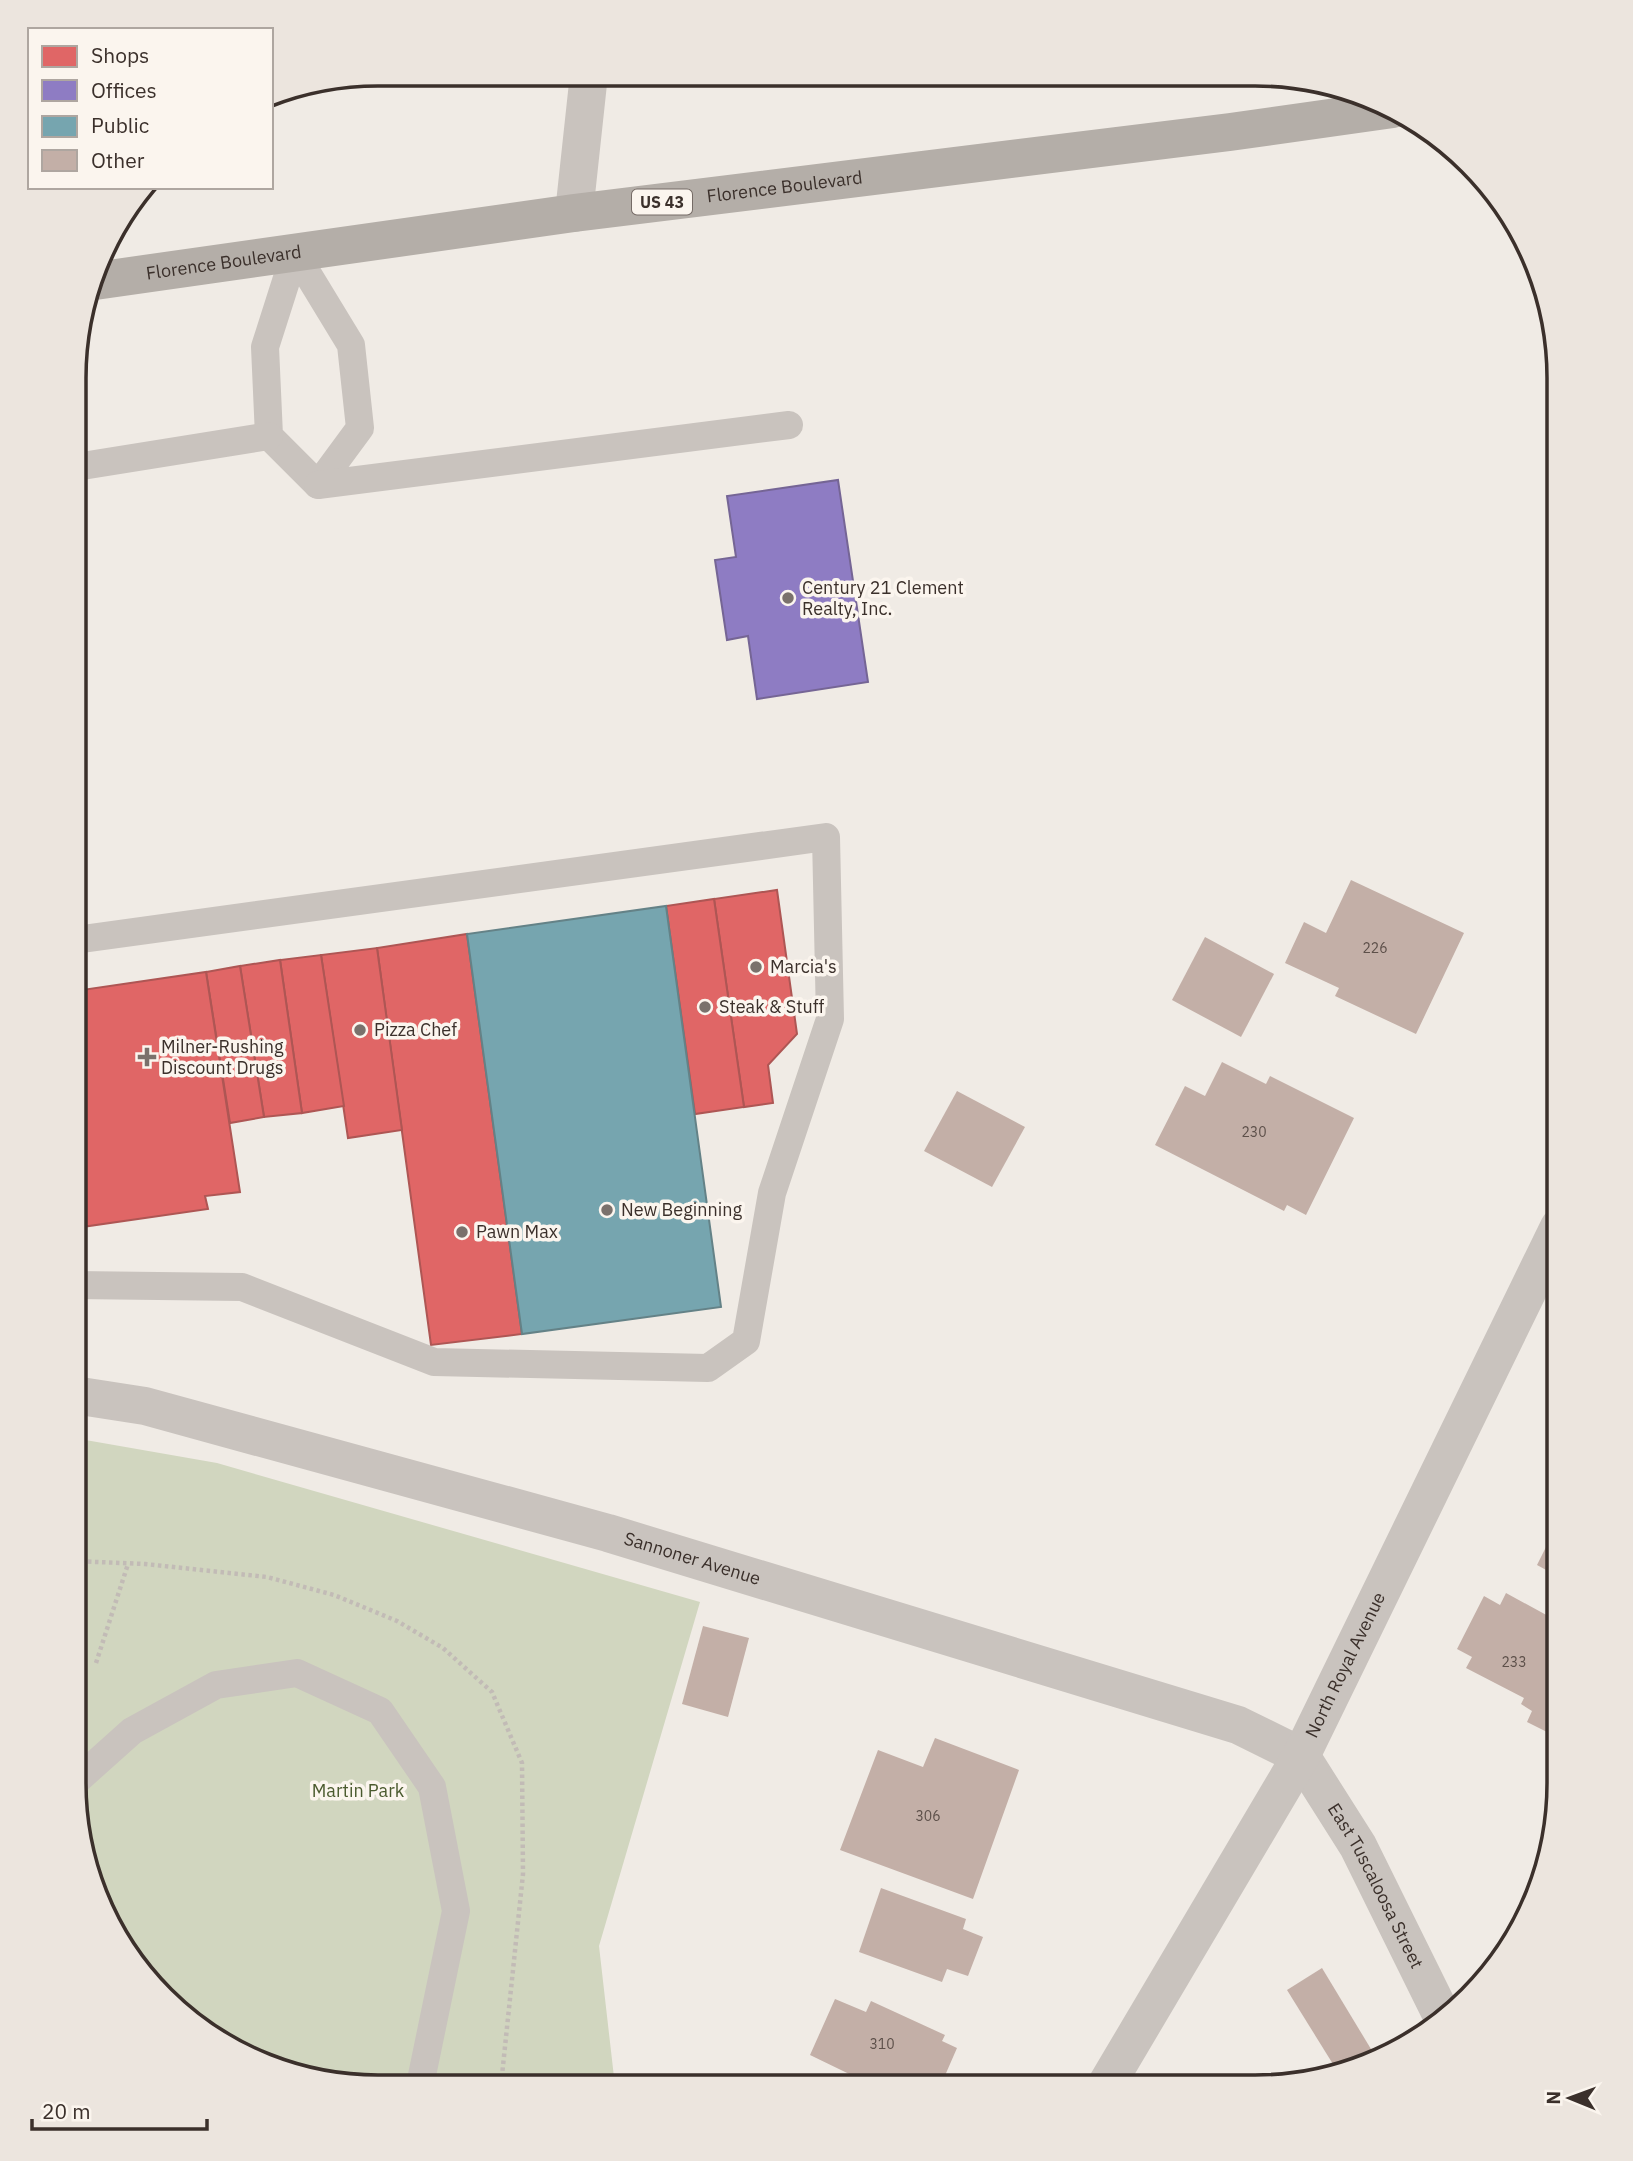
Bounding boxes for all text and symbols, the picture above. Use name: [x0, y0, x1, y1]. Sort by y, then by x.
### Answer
legend: [28, 28, 273, 189]
text: Shops: [91, 41, 149, 69]
text: Offices: [91, 76, 157, 104]
text: Public: [91, 111, 149, 139]
text: Other: [91, 146, 145, 174]
street label: Florence Boulevard: [705, 165, 864, 208]
road number: US 43: [632, 190, 692, 214]
street label: Florence Boulevard: [144, 240, 303, 285]
place label: Century 21 Clement Realty, Inc.: [802, 576, 964, 620]
marker: Century 21 Clement Realty, Inc.: [780, 590, 796, 606]
house number: 226: [1362, 939, 1388, 957]
place label: Marcia's: [770, 955, 837, 978]
marker: Marcia's: [748, 959, 764, 975]
place label: Steak & Stuff: [719, 995, 825, 1018]
marker: Steak & Stuff: [697, 999, 713, 1015]
place label: Pizza Chef: [374, 1018, 457, 1041]
marker: Pizza Chef: [352, 1022, 368, 1038]
place label: Milner-Rushing Discount Drugs: [161, 1035, 284, 1079]
marker: Milner-Rushing Discount Drugs: [139, 1049, 155, 1065]
house number: 230: [1241, 1123, 1267, 1141]
place label: New Beginning: [621, 1198, 742, 1221]
marker: New Beginning: [599, 1202, 615, 1218]
place label: Pawn Max: [476, 1220, 558, 1243]
marker: Pawn Max: [454, 1224, 470, 1240]
street label: Sannoner Avenue: [621, 1527, 764, 1590]
street label: North Royal Avenue: [1300, 1588, 1390, 1741]
house number: 233: [1501, 1653, 1527, 1671]
park label: Martin Park: [312, 1779, 405, 1802]
street label: East Tuscaloosa Street: [1323, 1799, 1429, 1972]
house number: 306: [915, 1807, 941, 1825]
house number: 310: [869, 2035, 895, 2053]
north arrow: [1535, 2063, 1605, 2133]
scale bar: [32, 2088, 206, 2132]
text: N: [1541, 2091, 1565, 2105]
text: 20 m: [42, 2097, 91, 2125]

